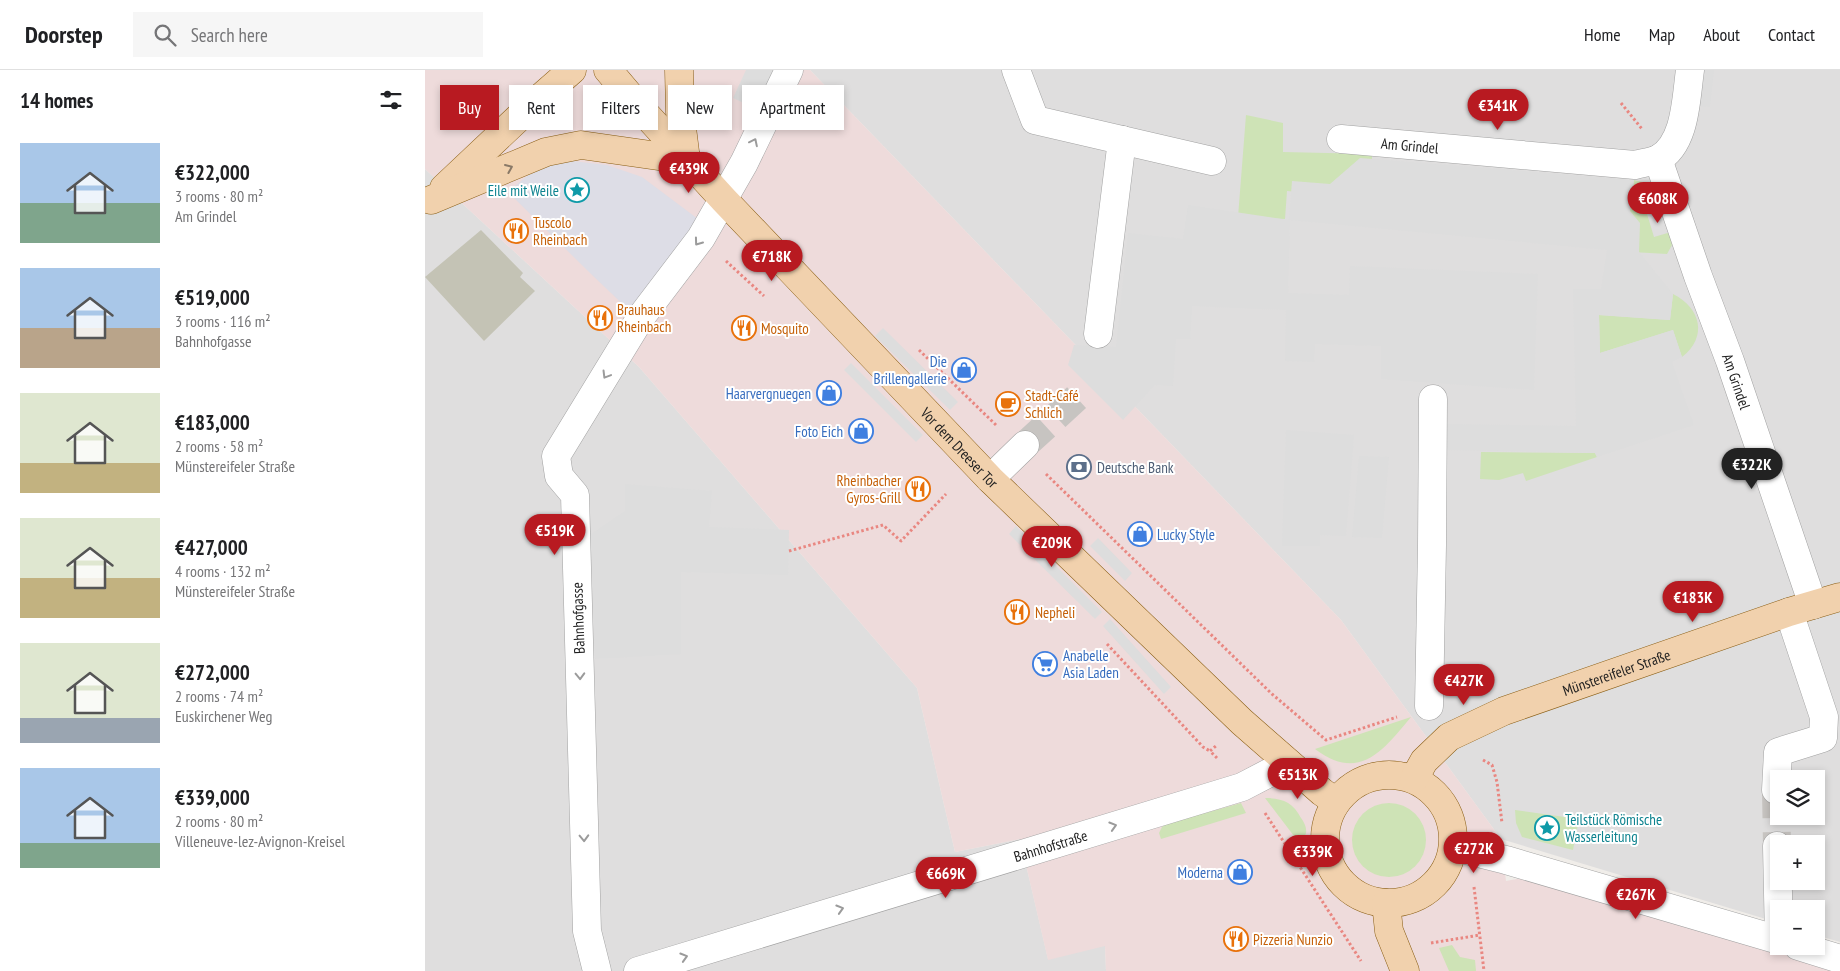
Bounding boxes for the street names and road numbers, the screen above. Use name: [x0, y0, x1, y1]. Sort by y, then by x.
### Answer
street label: Am Grindel: [1380, 133, 1440, 157]
street label: Am Grindel: [1719, 351, 1755, 412]
street label: Vor dem Dreeser Tor: [916, 402, 1003, 492]
street label: Bahnhofgasse: [567, 582, 589, 654]
street label: Münstereifeler Straße: [1560, 645, 1673, 699]
street label: Bahnhofstraße: [1011, 825, 1089, 866]

